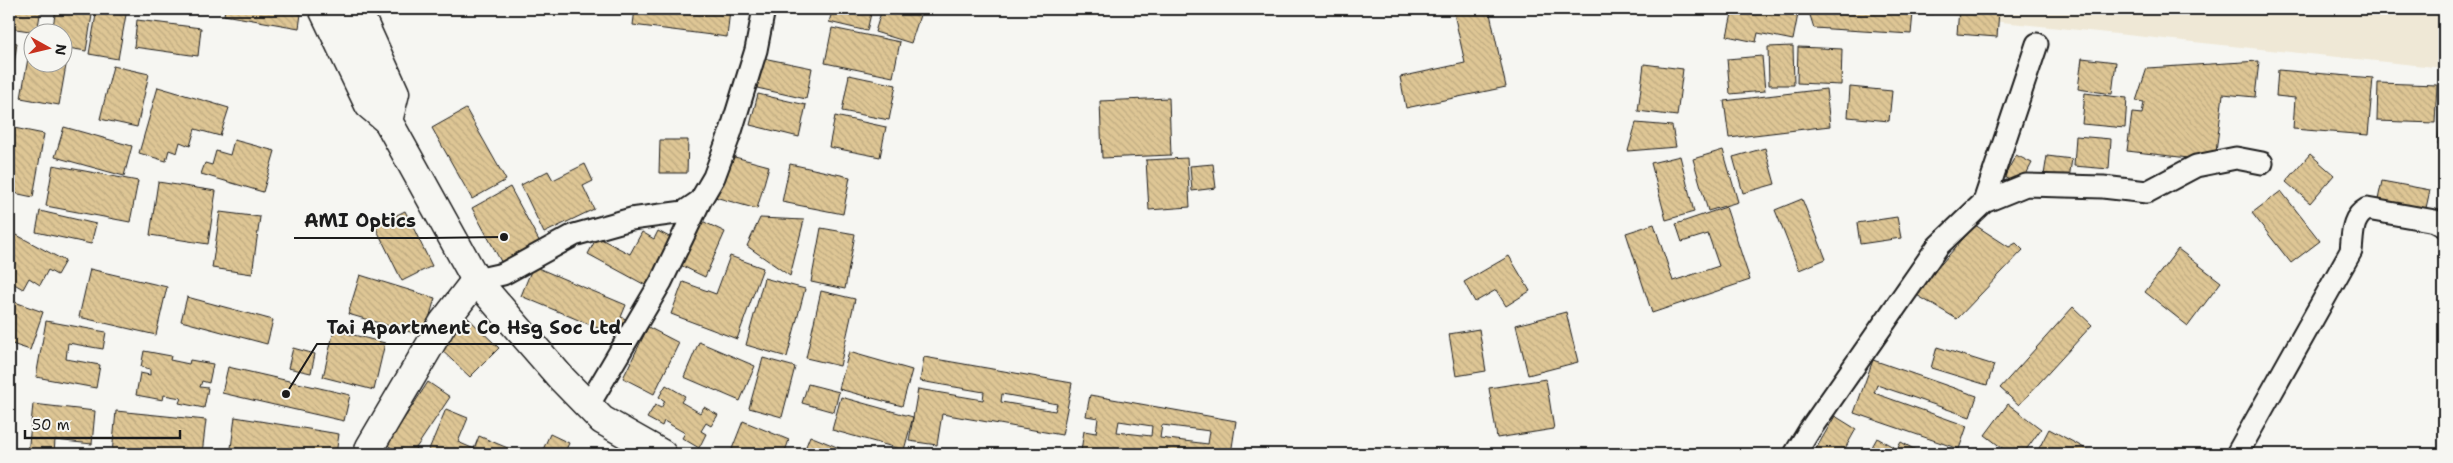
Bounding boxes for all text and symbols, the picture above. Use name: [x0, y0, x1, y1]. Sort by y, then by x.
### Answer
north arrow: [22, 22, 72, 72]
text: N: [51, 43, 71, 57]
callout: AMI Optics: [294, 204, 426, 238]
text: AMI Optics: [304, 208, 416, 233]
callout: Tai Apartment Co Hsg Soc Ltd: [317, 310, 632, 344]
text: Tai Apartment Co Hsg Soc Ltd: [327, 315, 621, 340]
scale bar: [25, 408, 180, 440]
text: 50 m: [32, 415, 70, 435]

